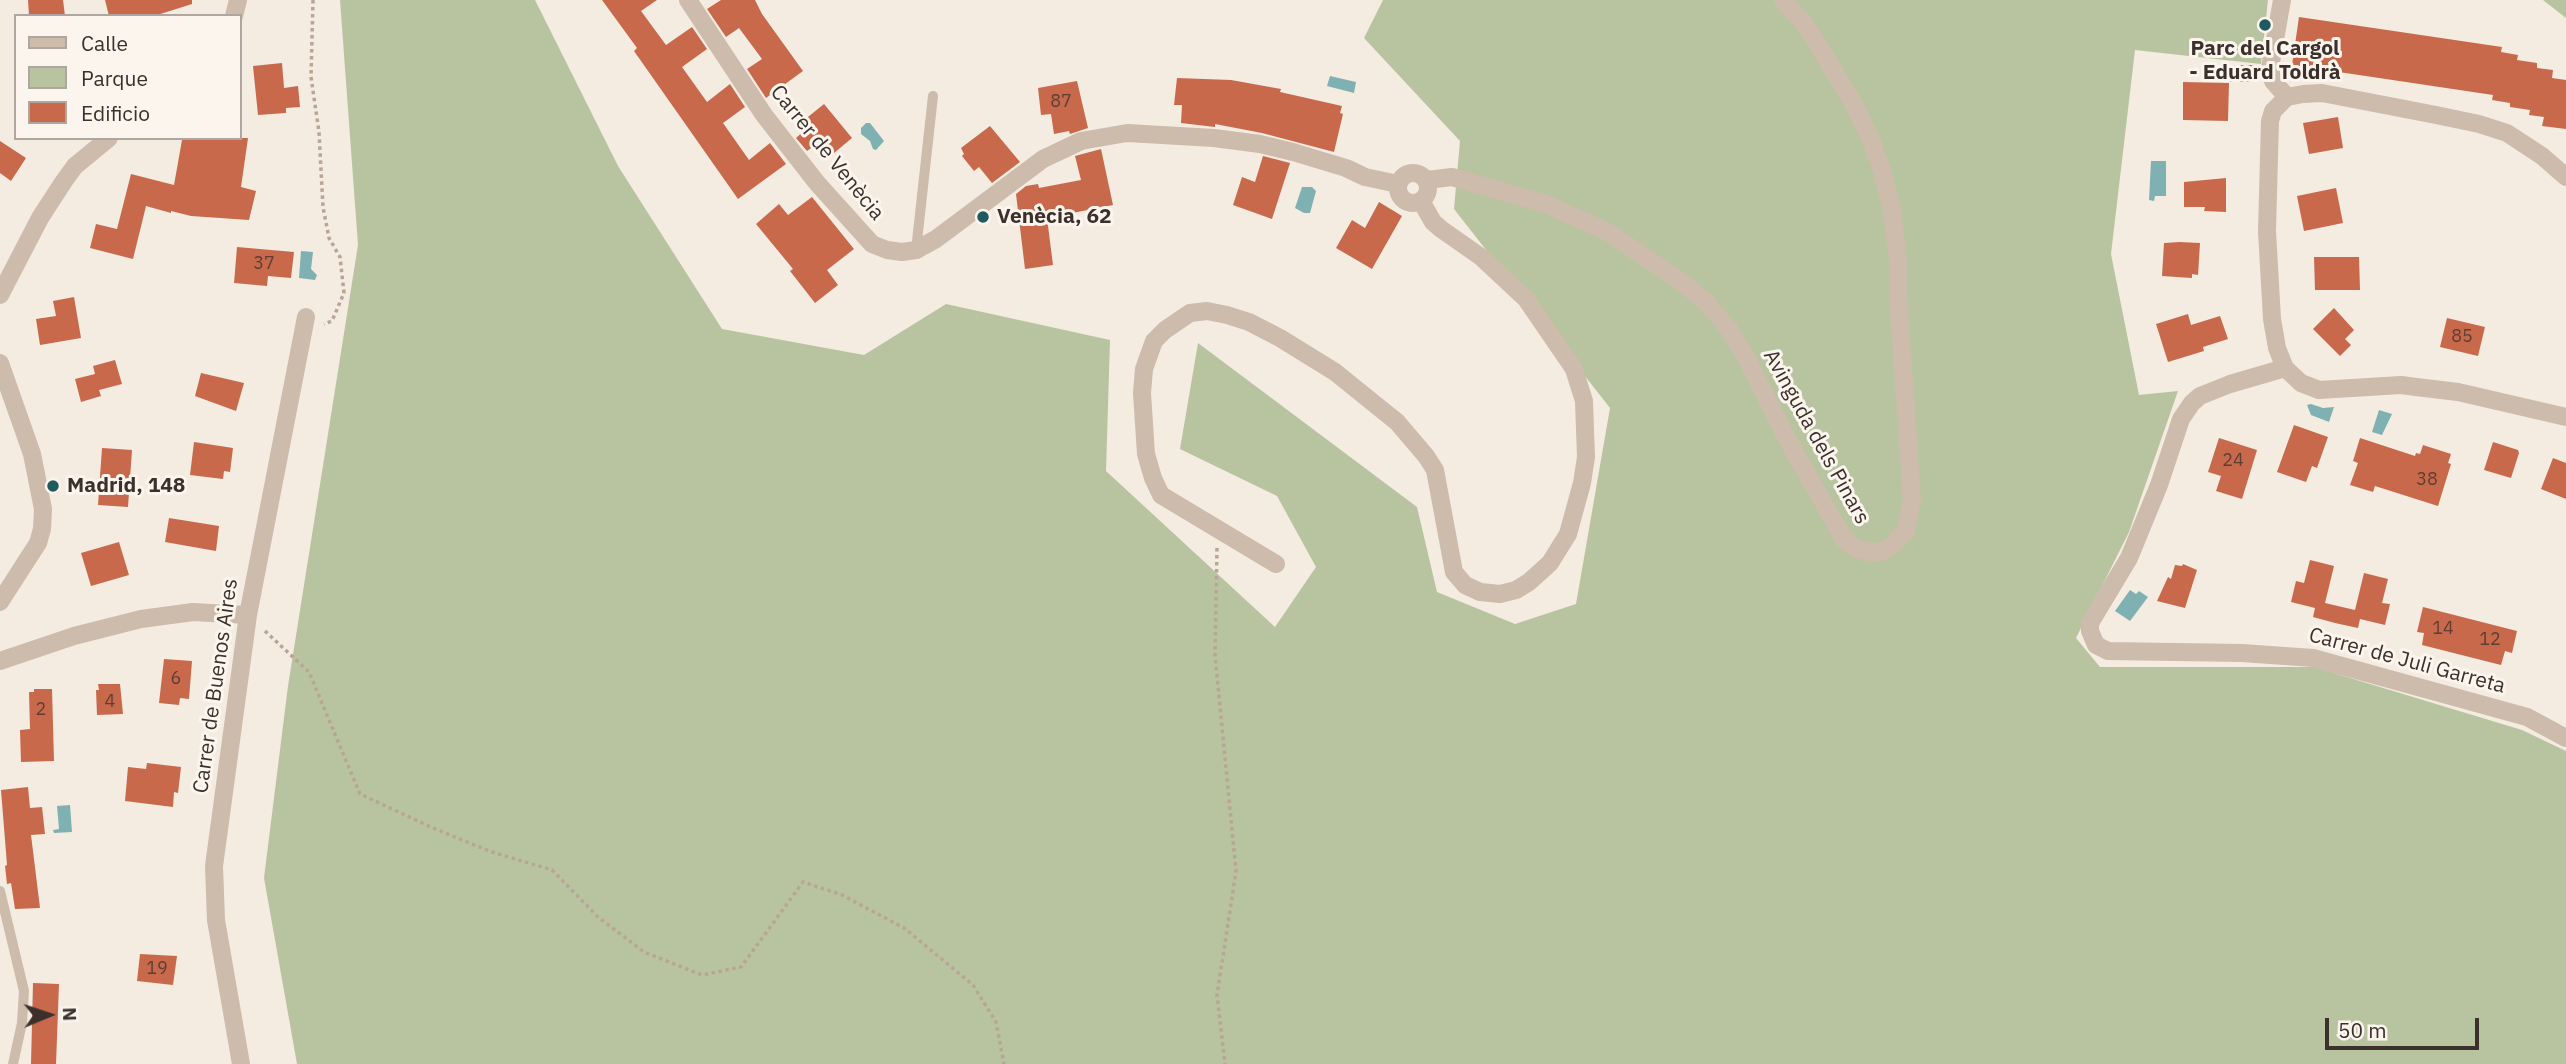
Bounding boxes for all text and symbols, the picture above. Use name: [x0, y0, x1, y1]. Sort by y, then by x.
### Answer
legend: [14, 14, 242, 140]
marker: Parc del Cargol - Eduard Toldrà: [2257, 17, 2273, 33]
text: Calle: [81, 29, 128, 57]
place label: Parc del Cargol - Eduard Toldrà: [2189, 36, 2341, 86]
text: Parque: [81, 64, 148, 92]
street label: Carrer de Venècia: [765, 80, 889, 226]
house number: 87: [1050, 91, 1072, 113]
text: Edificio: [81, 99, 150, 127]
place label: Venècia, 62: [997, 204, 1112, 230]
marker: Venècia, 62: [975, 209, 991, 225]
house number: 37: [253, 253, 275, 275]
house number: 85: [2451, 326, 2473, 348]
street label: Avinguda dels Pinars: [1758, 345, 1874, 529]
house number: 24: [2222, 450, 2244, 472]
house number: 38: [2416, 469, 2438, 491]
place label: Madrid, 148: [67, 473, 185, 499]
marker: Madrid, 148: [45, 478, 61, 494]
street label: Carrer de Buenos Aires: [188, 577, 244, 795]
house number: 14: [2432, 618, 2454, 640]
street label: Carrer de Juli Garreta: [2306, 623, 2508, 699]
house number: 12: [2479, 629, 2501, 651]
house number: 6: [171, 668, 181, 690]
house number: 4: [105, 691, 115, 713]
house number: 2: [36, 699, 46, 721]
house number: 19: [146, 958, 168, 980]
north arrow: [14, 980, 84, 1050]
scale bar: [2328, 1004, 2482, 1048]
text: N: [58, 1007, 82, 1022]
text: 50 m: [2338, 1016, 2387, 1044]

